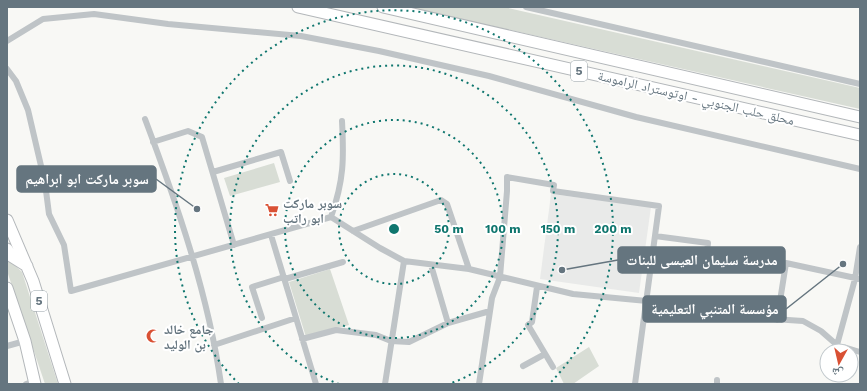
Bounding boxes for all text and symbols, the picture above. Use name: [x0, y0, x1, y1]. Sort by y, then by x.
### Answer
road number: 5: [571, 61, 587, 81]
street label: محلق حلب الجنوبي - اوتوستراد الراموسة: [596, 68, 796, 131]
callout: سوبر ماركت ابو ابراهيم: [17, 166, 156, 192]
text: سوبر ماركت ابو ابراهيم: [25, 171, 149, 189]
place label: سوبر ماركت ابو راتب: [283, 196, 342, 226]
supermarket icon: سوبر ماركت ابو راتب: [264, 202, 280, 218]
centre of rings: [387, 222, 401, 236]
text: 50 m: [434, 222, 464, 236]
text: 100 m: [485, 222, 521, 236]
text: 150 m: [541, 222, 575, 236]
text: 200 m: [594, 222, 632, 236]
callout: مدرسة سليمان العيسى للبنات: [618, 247, 785, 273]
text: مدرسة سليمان العيسى للبنات: [626, 252, 778, 269]
road number: 5: [31, 291, 47, 311]
callout: مؤسسة المتنبي التعليمية: [643, 296, 786, 322]
text: مؤسسة المتنبي التعليمية: [651, 301, 779, 320]
place label: جامع خالد بن الوليد: [164, 322, 214, 353]
mosque icon: جامع خالد بن الوليد: [145, 328, 161, 344]
north arrow: [819, 343, 859, 383]
text: ش: [831, 364, 845, 380]

